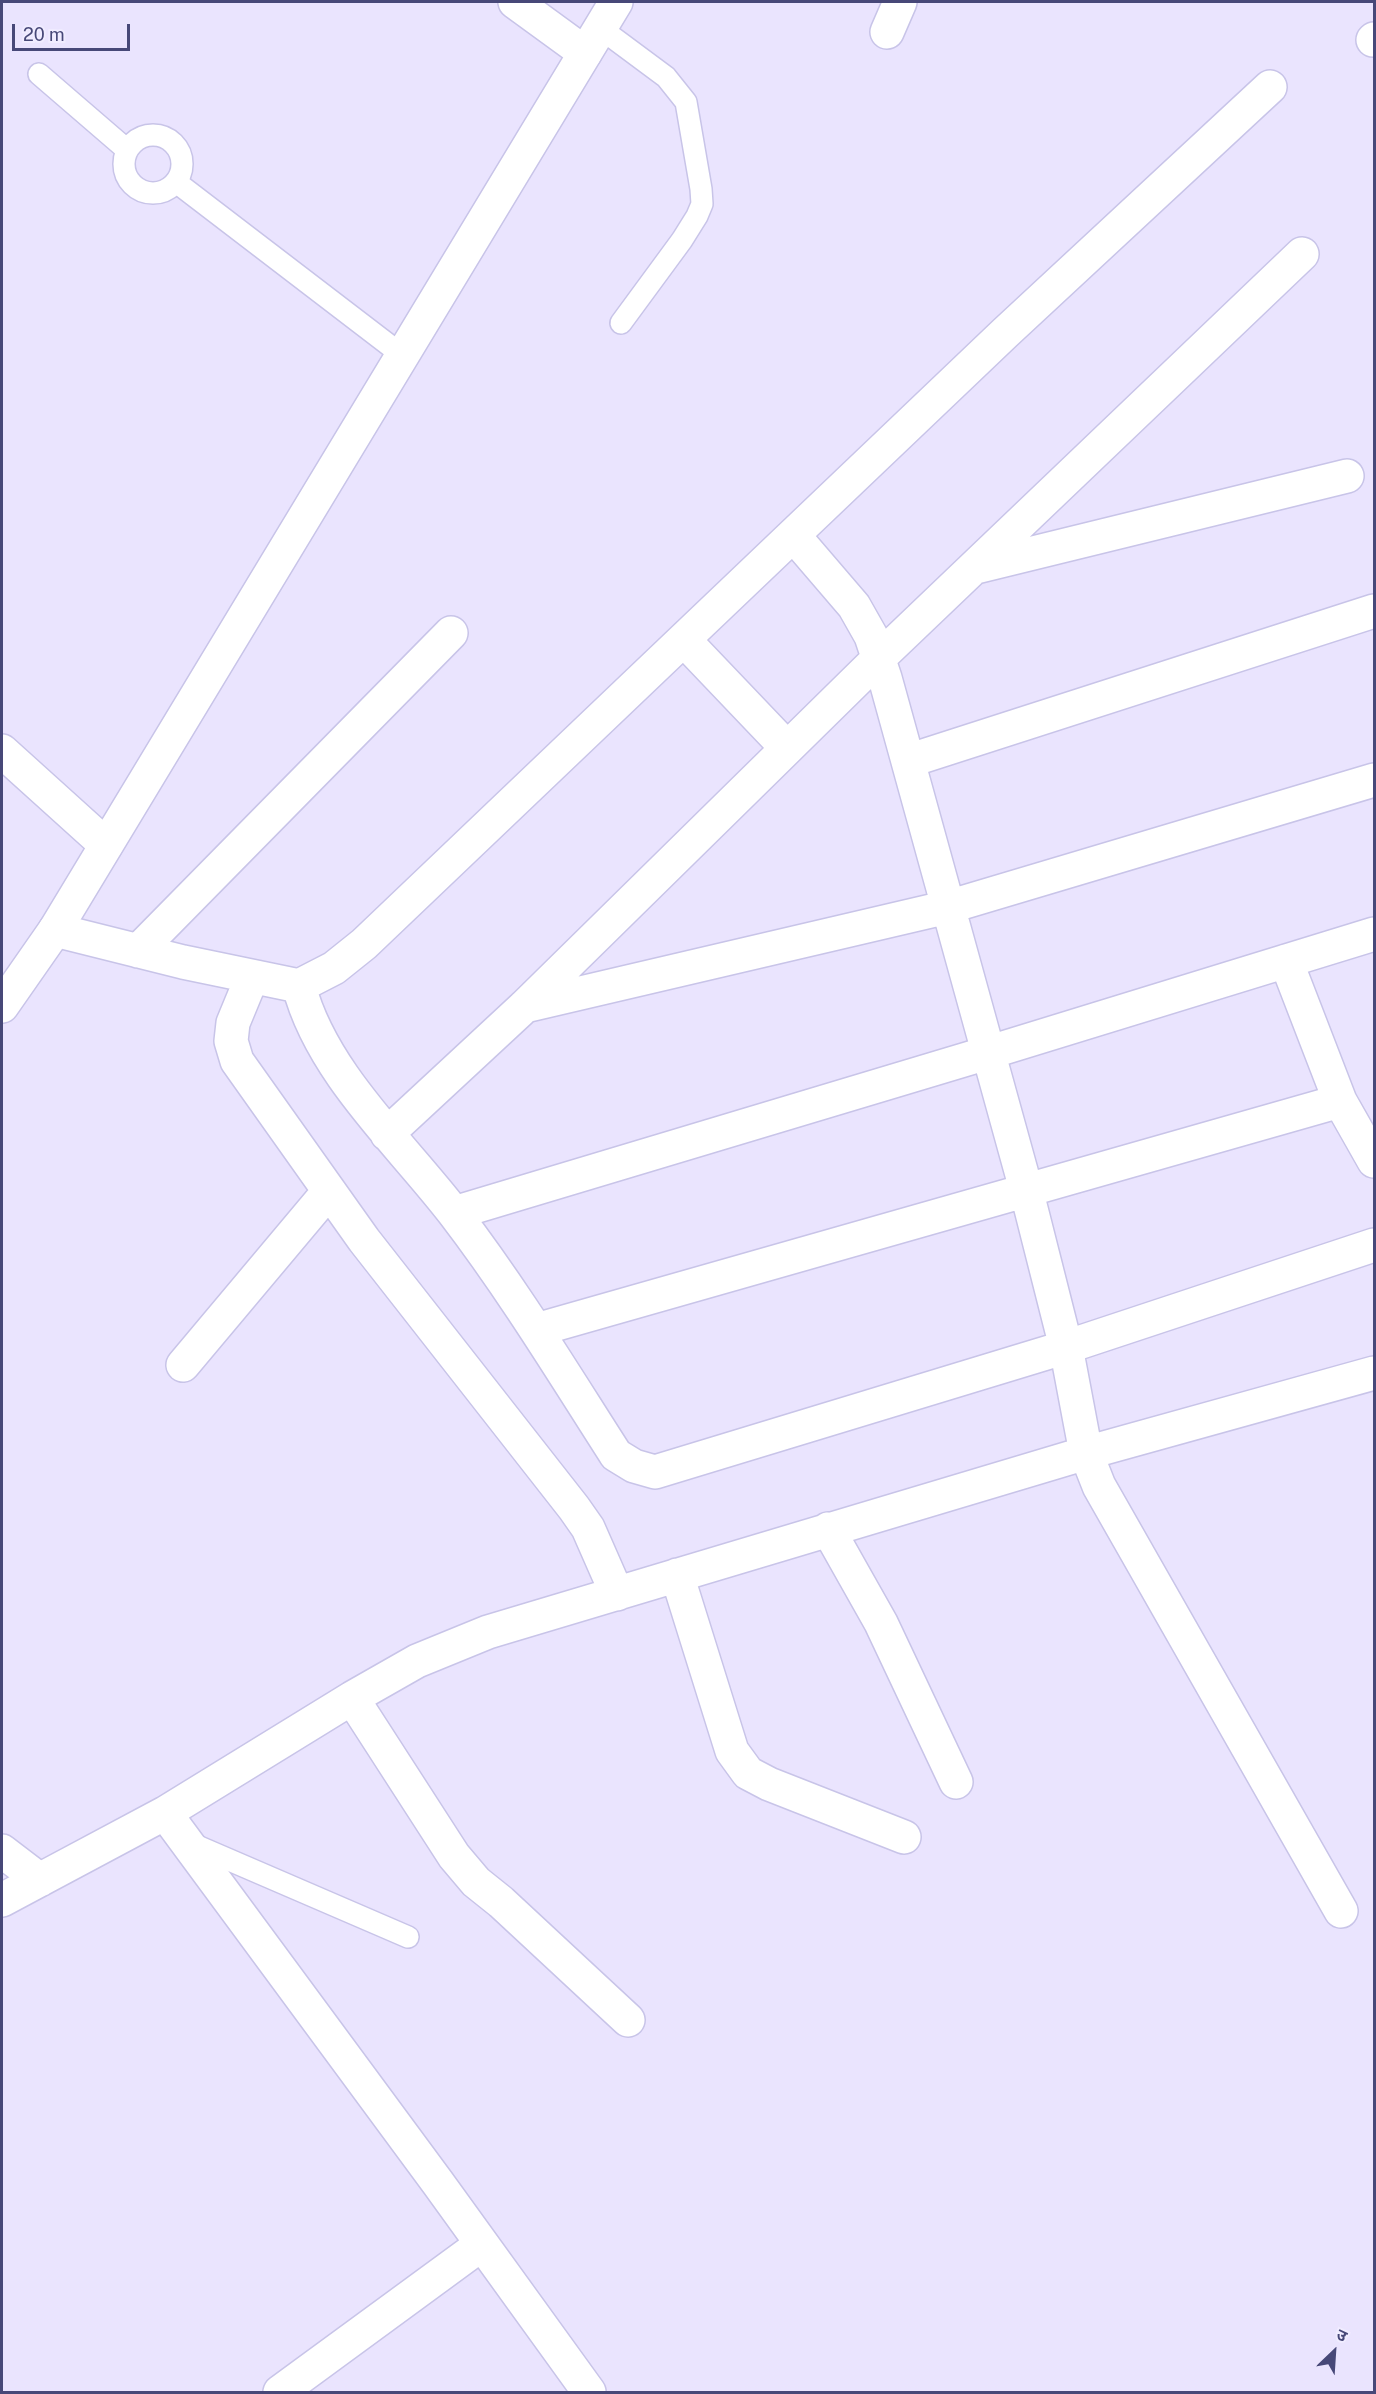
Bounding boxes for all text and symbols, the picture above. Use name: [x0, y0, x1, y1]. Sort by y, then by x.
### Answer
scale bar: [15, 12, 134, 50]
text: 20 m: [23, 24, 65, 45]
north arrow: [1304, 2322, 1364, 2382]
text: उ: [1334, 2325, 1350, 2346]

